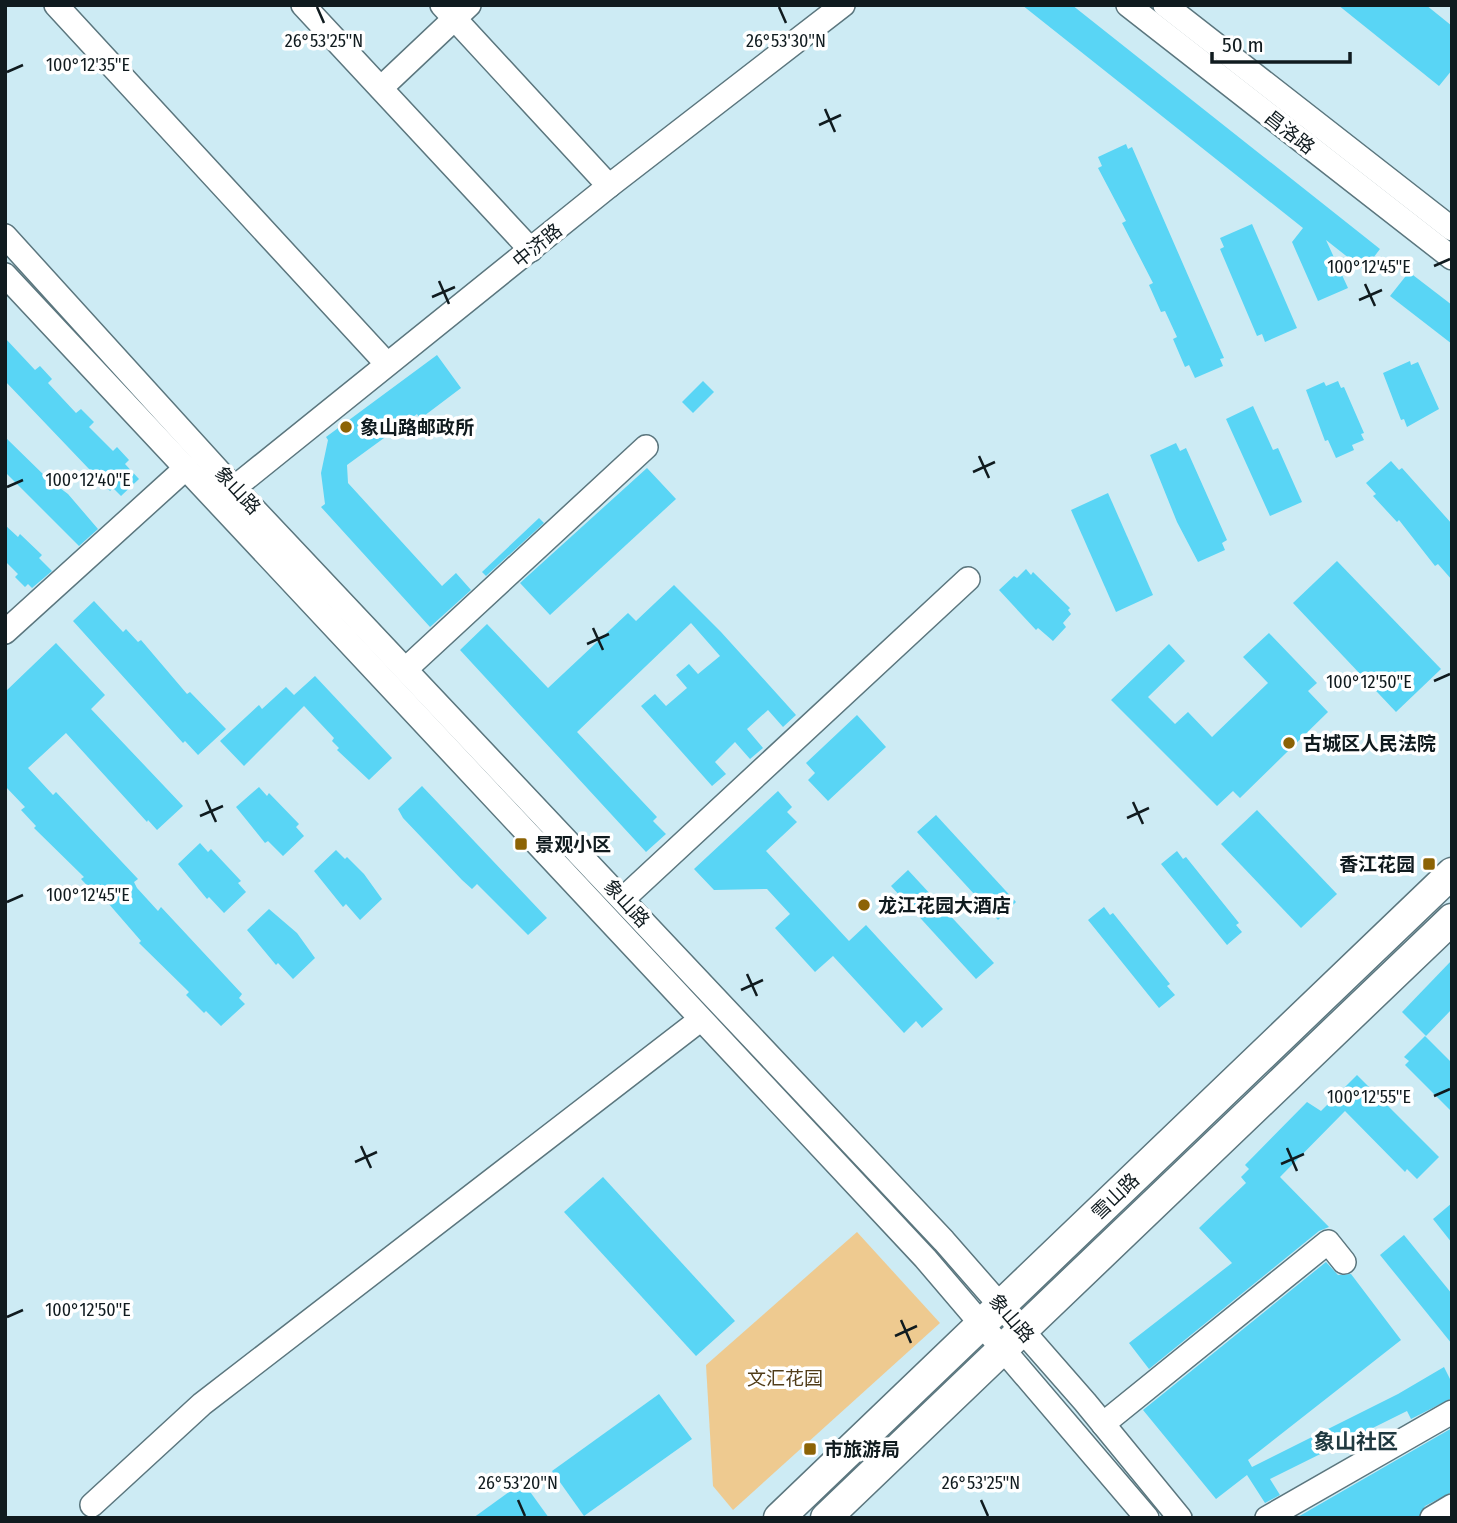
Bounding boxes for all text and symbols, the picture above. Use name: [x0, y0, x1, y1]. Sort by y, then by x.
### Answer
scale bar: [1212, 21, 1350, 65]
text: 26°53'25"N: [285, 30, 363, 52]
text: 26°53'30"N: [746, 30, 826, 52]
text: 50 m: [1222, 32, 1264, 58]
text: 100°12'35"E: [46, 54, 130, 76]
street label: 昌洛路: [1260, 106, 1319, 159]
street label: 中济路: [508, 219, 567, 272]
text: 100°12'45"E: [1327, 256, 1411, 278]
place label: 象山路邮政所: [360, 416, 474, 439]
marker: 象山路邮政所: [338, 419, 354, 435]
street label: 象山路: [210, 462, 265, 519]
text: 100°12'40"E: [45, 469, 131, 491]
text: 100°12'50"E: [1326, 671, 1412, 693]
place label: 古城区人民法院: [1303, 732, 1436, 755]
marker: 古城区人民法院: [1281, 735, 1297, 751]
place label: 景观小区: [535, 833, 611, 856]
marker: 景观小区: [513, 836, 529, 852]
place label: 香江花园: [1339, 853, 1415, 876]
marker: 香江花园: [1421, 856, 1437, 872]
street label: 象山路: [599, 875, 654, 932]
text: 100°12'45"E: [46, 884, 130, 906]
place label: 龙江花园大酒店: [878, 894, 1011, 917]
marker: 龙江花园大酒店: [856, 897, 872, 913]
text: 100°12'55"E: [1327, 1086, 1411, 1108]
street label: 雪山路: [1087, 1168, 1144, 1224]
street label: 象山路: [984, 1289, 1039, 1347]
text: 100°12'50"E: [45, 1299, 131, 1321]
park label: 文汇花园: [747, 1367, 823, 1390]
district label: 象山社区: [1314, 1429, 1398, 1455]
place label: 市旅游局: [824, 1438, 900, 1461]
marker: 市旅游局: [802, 1441, 818, 1457]
text: 26°53'20"N: [478, 1472, 558, 1494]
text: 26°53'25"N: [942, 1472, 1020, 1494]

